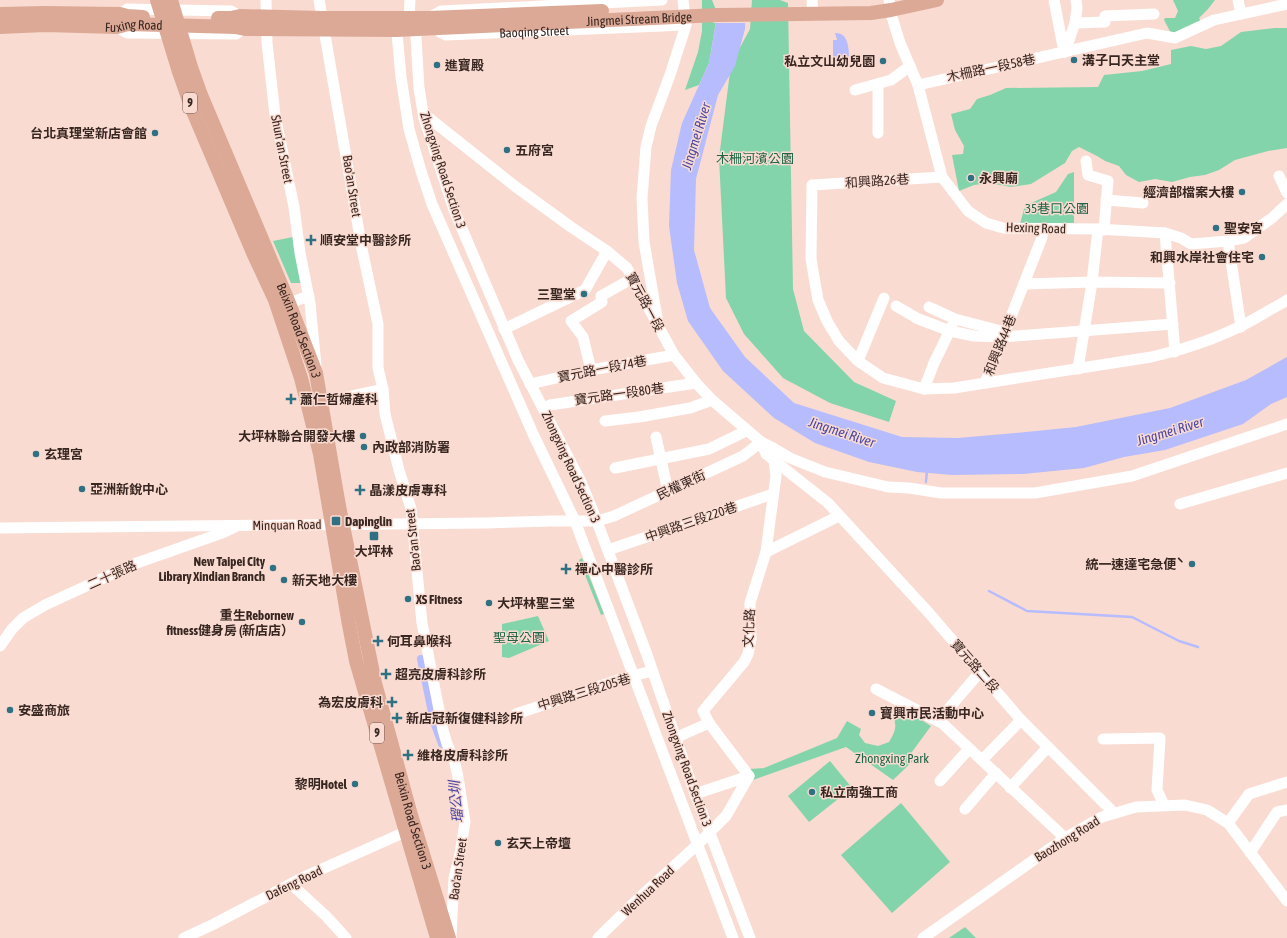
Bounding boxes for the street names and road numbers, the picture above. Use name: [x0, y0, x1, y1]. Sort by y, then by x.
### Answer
street label: Jingmei Stream Bridge: [586, 9, 692, 29]
street label: Fuxing Road: [105, 16, 163, 34]
street label: Baoqing Street: [499, 22, 570, 40]
street label: 木柵路一段58巷: [945, 51, 1037, 85]
road number: 9: [183, 93, 197, 113]
street label: Zhongxing Road Section 3: [417, 110, 469, 230]
street label: Shun’an Street: [268, 114, 296, 185]
street label: Bao'an Street: [340, 154, 364, 218]
street label: 和興路26巷: [844, 171, 910, 191]
street label: Hexing Road: [1006, 219, 1066, 237]
street label: 寶元路一段: [623, 270, 667, 334]
street label: Beixin Road Section 3: [274, 281, 324, 379]
street label: 和興路44巷: [981, 312, 1019, 378]
street label: 寶元路一段74巷: [556, 353, 648, 385]
street label: 寶元路一段80巷: [573, 380, 665, 408]
street label: Zhongxing Road Section 3: [538, 409, 604, 525]
street label: 民權東街: [654, 467, 708, 503]
street label: 中興路三段220巷: [643, 499, 739, 545]
street label: Bao'an Street: [402, 508, 424, 572]
street label: Minquan Road: [252, 517, 322, 533]
street label: 二十張路: [85, 558, 139, 592]
street label: 文化路: [740, 608, 758, 648]
street label: 寶元路二段: [948, 637, 1002, 695]
street label: 中興路三段205巷: [536, 671, 632, 713]
street label: Zhongxing Road Section 3: [659, 709, 715, 829]
road number: 9: [370, 723, 384, 743]
street label: Beixin Road Section 3: [392, 770, 435, 871]
street label: Baozhong Road: [1032, 813, 1102, 865]
street label: Bao'an Street: [446, 837, 470, 901]
street label: Dafeng Road: [263, 863, 325, 903]
street label: Wenhua Road: [619, 863, 677, 919]

